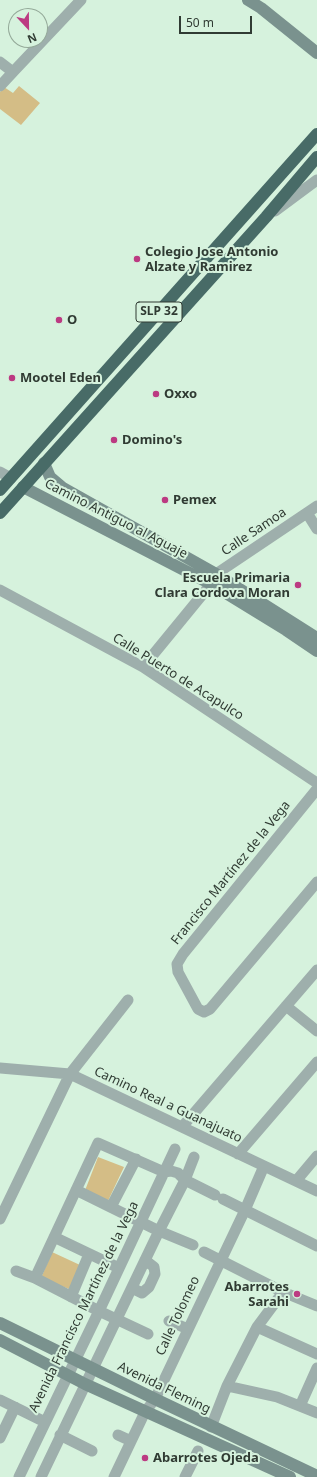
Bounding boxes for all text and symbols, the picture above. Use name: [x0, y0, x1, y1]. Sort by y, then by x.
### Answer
north arrow: [8, 8, 48, 48]
scale bar: [181, 8, 254, 34]
text: 50 m: [186, 14, 214, 31]
text: N: [25, 30, 39, 47]
place label: Colegio Jose Antonio Alzate y Ramirez: [145, 244, 278, 275]
marker: Colegio Jose Antonio Alzate y Ramirez: [132, 254, 142, 264]
road number: SLP 32: [136, 302, 182, 322]
place label: O: [67, 312, 77, 328]
marker: O: [54, 315, 64, 325]
place label: Mootel Eden: [20, 370, 101, 386]
marker: Mootel Eden: [7, 373, 17, 383]
place label: Oxxo: [164, 386, 197, 402]
marker: Oxxo: [151, 389, 161, 399]
place label: Domino's: [122, 432, 182, 448]
marker: Domino's: [109, 435, 119, 445]
street label: Camino Antiguo al Aguaje: [42, 476, 190, 562]
place label: Pemex: [173, 492, 217, 508]
marker: Pemex: [160, 495, 170, 505]
street label: Calle Samoa: [219, 505, 289, 559]
place label: Escuela Primaria Clara Cordova Moran: [154, 570, 290, 601]
marker: Escuela Primaria Clara Cordova Moran: [293, 580, 303, 590]
street label: Calle Puerto de Acapulco: [110, 630, 246, 724]
street label: Francisco Martínez de la Vega: [168, 798, 294, 948]
street label: Camino Real a Guanajuato: [91, 1064, 245, 1146]
street label: Avenida Francisco Martínez de la Vega: [26, 1199, 142, 1415]
street label: Calle Tolomeo: [153, 1274, 203, 1358]
place label: Abarrotes Sarahi: [225, 1279, 289, 1310]
marker: Abarrotes Sarahi: [292, 1289, 302, 1299]
street label: Avenida Fleming: [115, 1359, 213, 1417]
place label: Abarrotes Ojeda: [153, 1450, 259, 1466]
marker: Abarrotes Ojeda: [140, 1453, 150, 1463]

